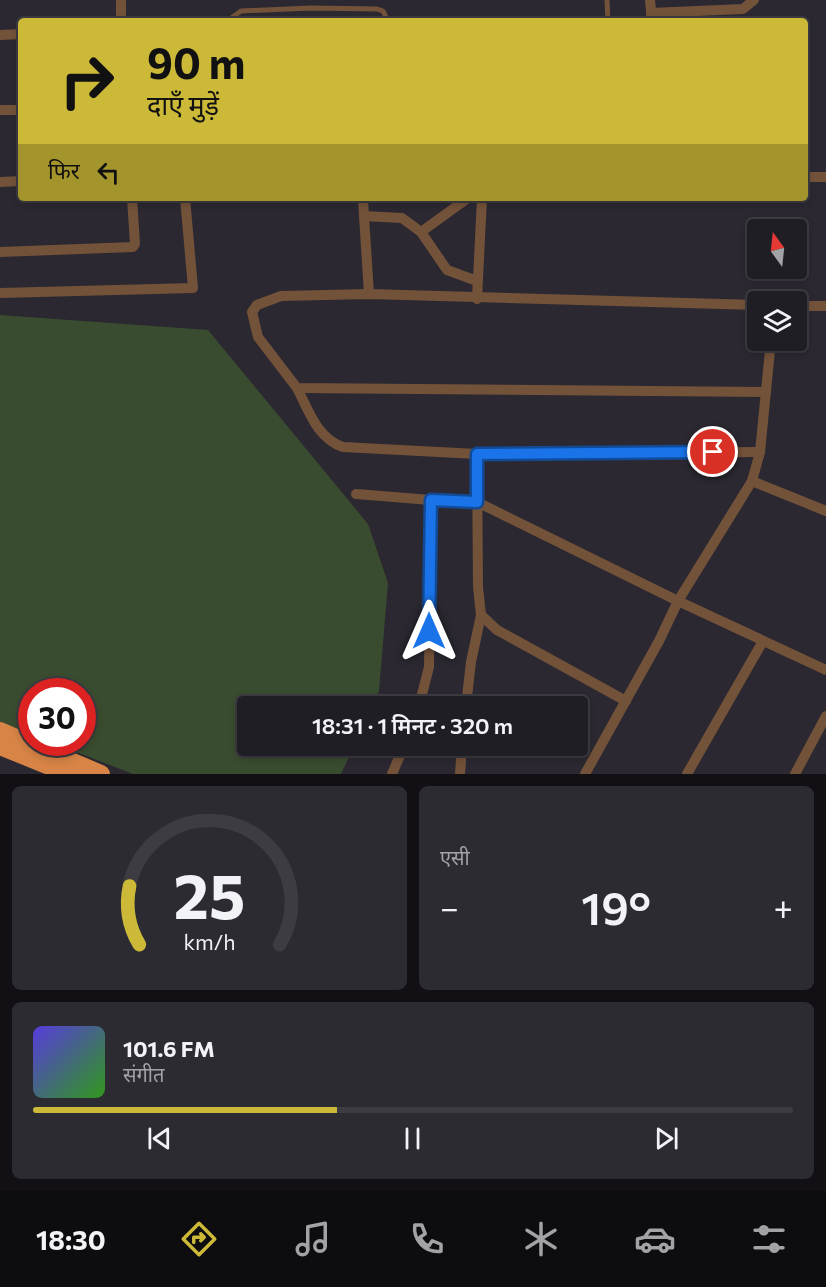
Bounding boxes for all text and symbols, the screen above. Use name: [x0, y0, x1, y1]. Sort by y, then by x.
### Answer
text: 90 m: [147, 36, 246, 88]
icon: right: [48, 42, 126, 120]
text: दाएँ मुड़ें: [147, 88, 219, 121]
icon: left: [92, 156, 125, 189]
text: फिर: [48, 157, 80, 184]
north arrow: [747, 219, 807, 279]
map controls: [747, 219, 807, 351]
button: layers: [747, 291, 807, 351]
pin: [687, 426, 738, 477]
icon: arrive: [696, 435, 729, 468]
position arrow: [397, 599, 461, 663]
speed limit sign: 30: [18, 678, 96, 756]
text: 18:31 · 1 मिनट · 320 m: [312, 712, 513, 739]
text: एसी: [440, 845, 470, 869]
text: 25: [174, 856, 245, 932]
text: 19°: [581, 879, 651, 934]
text: −: [440, 886, 459, 927]
text: +: [774, 886, 793, 927]
text: km/h: [183, 928, 236, 954]
text: 101.6 FM: [123, 1035, 215, 1062]
text: संगीत: [123, 1062, 164, 1086]
icon: previous: [143, 1122, 176, 1155]
icon: pause: [396, 1122, 429, 1155]
icon: next: [650, 1122, 683, 1155]
icon: directions: [178, 1218, 220, 1260]
icon: music: [292, 1218, 334, 1260]
icon: phone: [406, 1218, 448, 1260]
icon: climate: [520, 1218, 562, 1260]
icon: car: [634, 1218, 676, 1260]
icon: filters: [748, 1218, 790, 1260]
text: 18:30: [36, 1223, 106, 1256]

